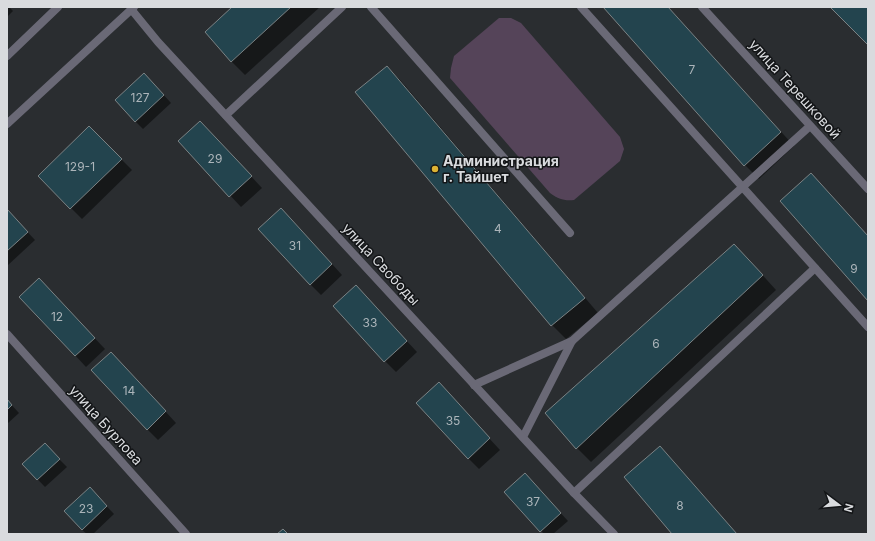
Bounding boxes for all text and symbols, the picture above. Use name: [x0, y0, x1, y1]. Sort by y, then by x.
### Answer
street label: улица Терешковой: [746, 35, 845, 142]
house number: 7: [689, 62, 696, 77]
house number: 127: [131, 90, 150, 105]
house number: 29: [208, 151, 222, 166]
place label: Администрация г. Тайшет: [443, 152, 559, 185]
house number: 129-1: [65, 159, 95, 174]
marker: Администрация г. Тайшет: [430, 164, 440, 174]
street label: улица Свободы: [339, 219, 424, 308]
house number: 4: [494, 221, 502, 236]
house number: 31: [289, 238, 301, 253]
house number: 9: [850, 261, 858, 276]
house number: 12: [51, 309, 63, 324]
house number: 33: [363, 315, 377, 330]
house number: 6: [652, 336, 660, 351]
street label: улица Бурлова: [66, 381, 147, 468]
house number: 14: [123, 383, 136, 398]
house number: 35: [446, 413, 460, 428]
north arrow: [819, 485, 859, 525]
house number: 37: [526, 494, 540, 509]
house number: 8: [676, 498, 684, 513]
house number: 23: [79, 501, 93, 516]
text: N: [841, 502, 856, 514]

